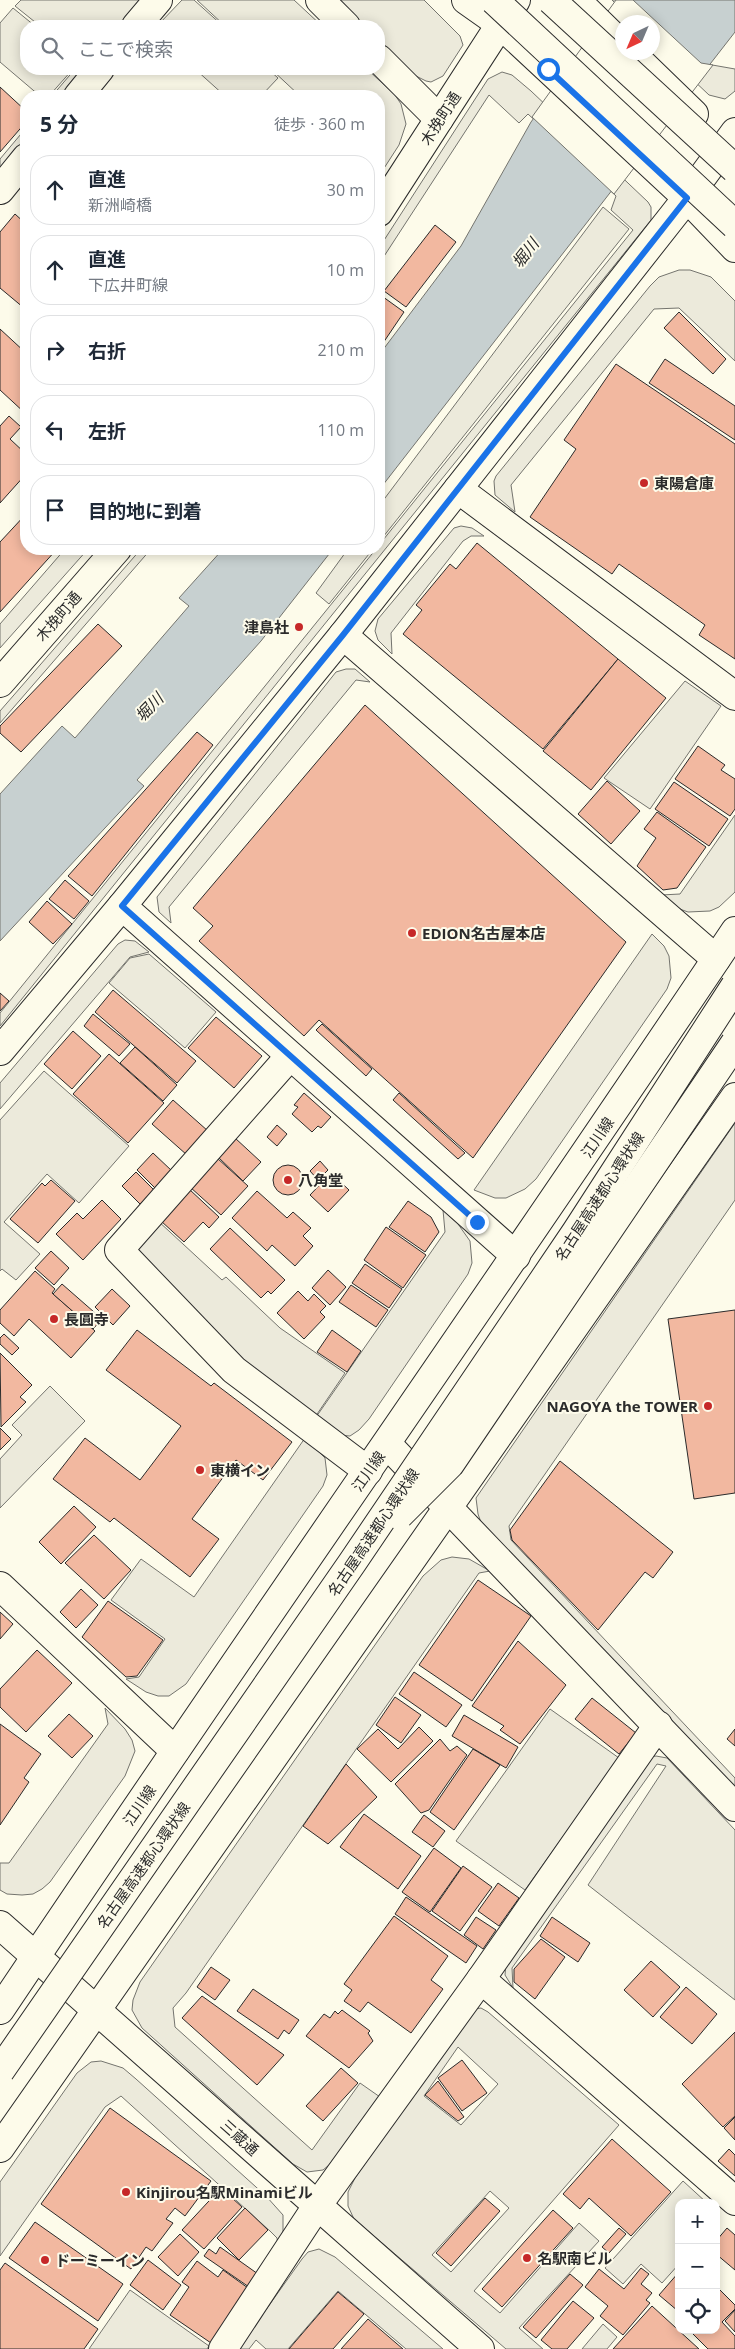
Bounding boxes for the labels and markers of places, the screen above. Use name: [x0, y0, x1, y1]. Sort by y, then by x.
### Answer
place label: 東陽倉庫: [654, 473, 714, 493]
marker: 東陽倉庫: [638, 477, 650, 489]
place label: 津島社: [244, 617, 289, 637]
marker: 津島社: [293, 621, 305, 633]
place label: EDION名古屋本店: [422, 923, 546, 943]
marker: EDION名古屋本店: [406, 927, 418, 939]
place label: 八角堂: [298, 1170, 343, 1190]
marker: 八角堂: [282, 1174, 294, 1186]
place label: 長圓寺: [64, 1309, 109, 1329]
marker: 長圓寺: [48, 1313, 60, 1325]
place label: NAGOYA the TOWER: [546, 1396, 698, 1416]
marker: NAGOYA the TOWER: [702, 1400, 714, 1412]
place label: 東横イン: [210, 1460, 270, 1480]
marker: 東横イン: [194, 1464, 206, 1476]
place label: Kinjirou名駅Minamiビル: [136, 2182, 312, 2202]
marker: Kinjirou名駅Minamiビル: [120, 2186, 132, 2198]
place label: 名駅南ビル: [537, 2248, 612, 2268]
place label: ドーミーイン: [55, 2250, 145, 2270]
marker: 名駅南ビル: [521, 2252, 533, 2264]
marker: ドーミーイン: [39, 2254, 51, 2266]

